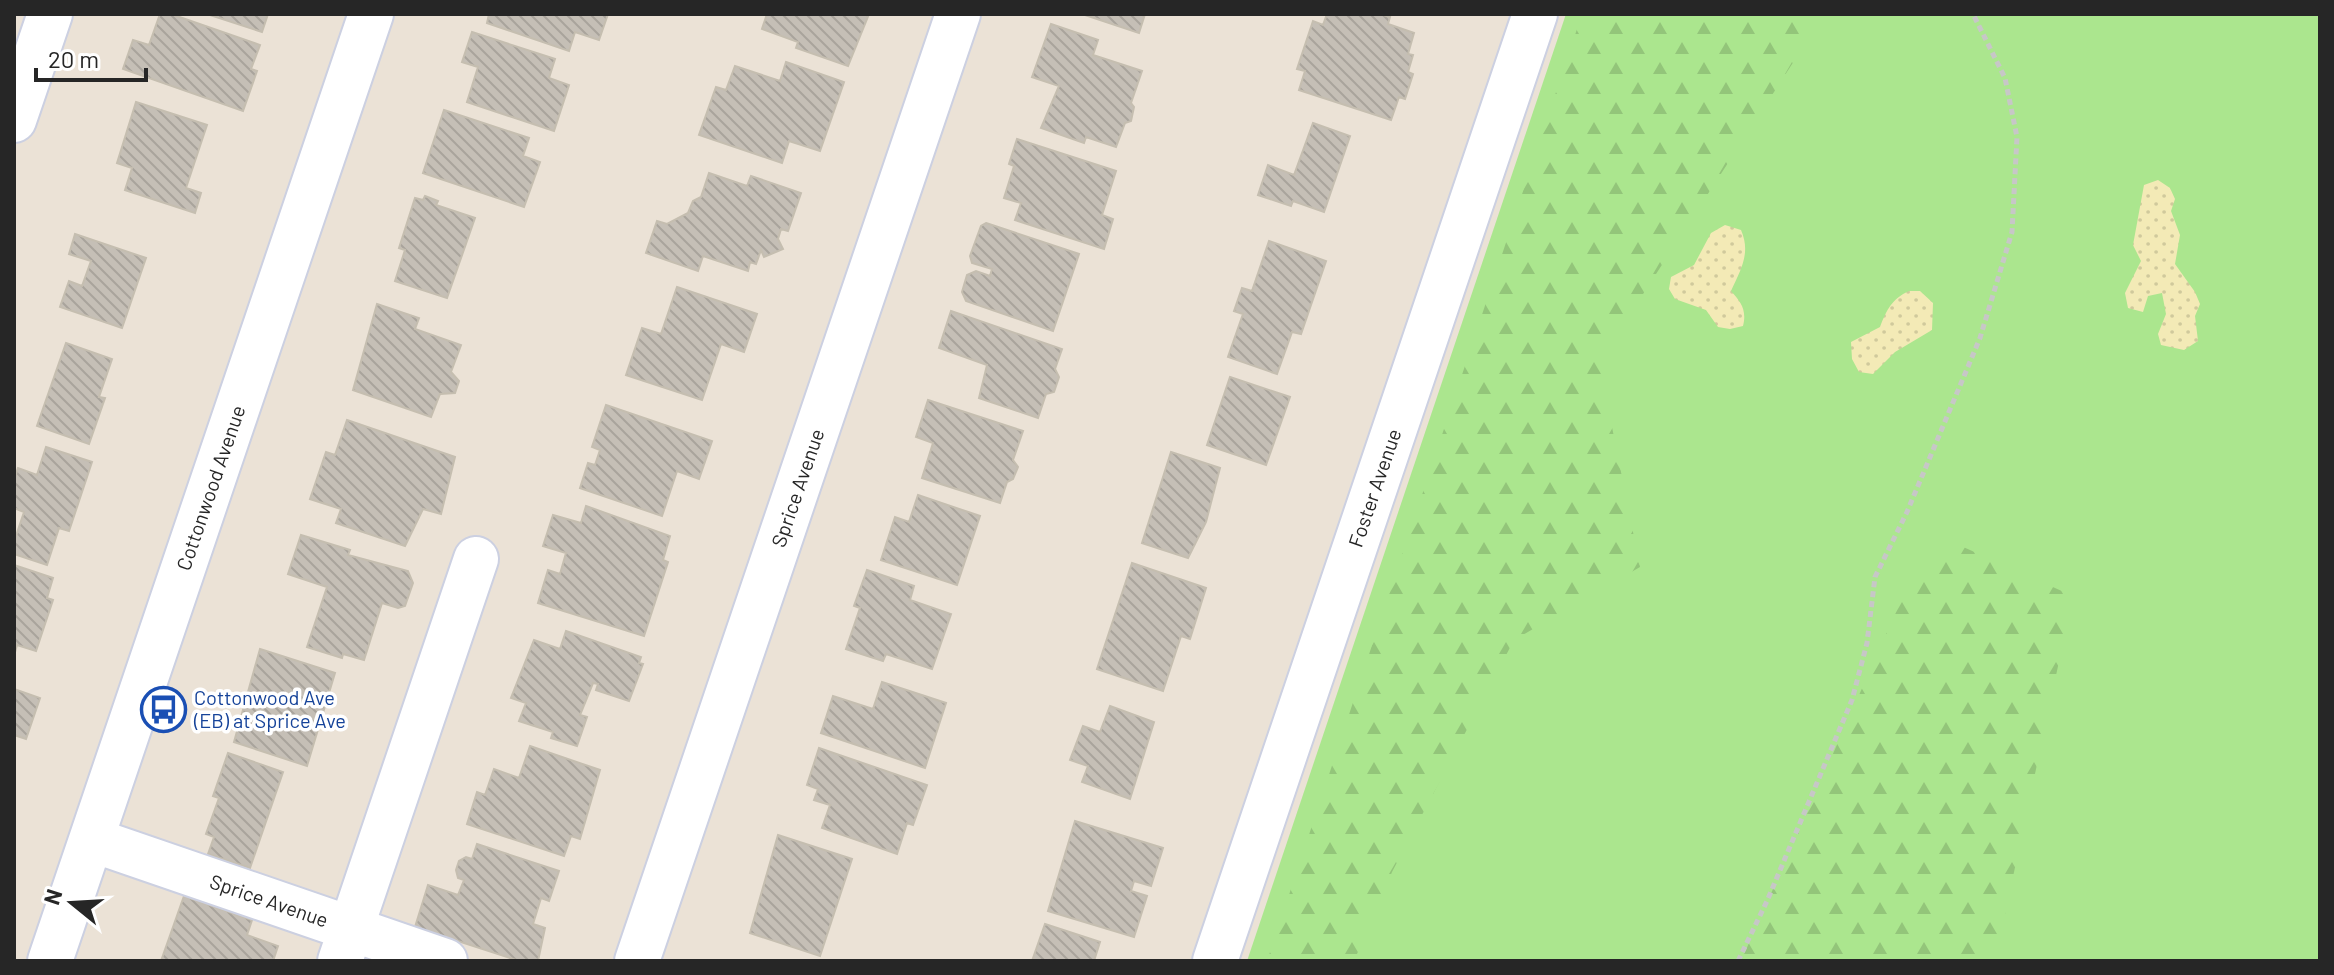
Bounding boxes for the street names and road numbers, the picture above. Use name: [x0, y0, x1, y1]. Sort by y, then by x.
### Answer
street label: Cottonwood Avenue: [171, 402, 250, 573]
street label: Sprice Avenue: [766, 425, 829, 550]
street label: Foster Avenue: [1343, 425, 1406, 550]
street label: Sprice Avenue: [207, 869, 332, 932]

